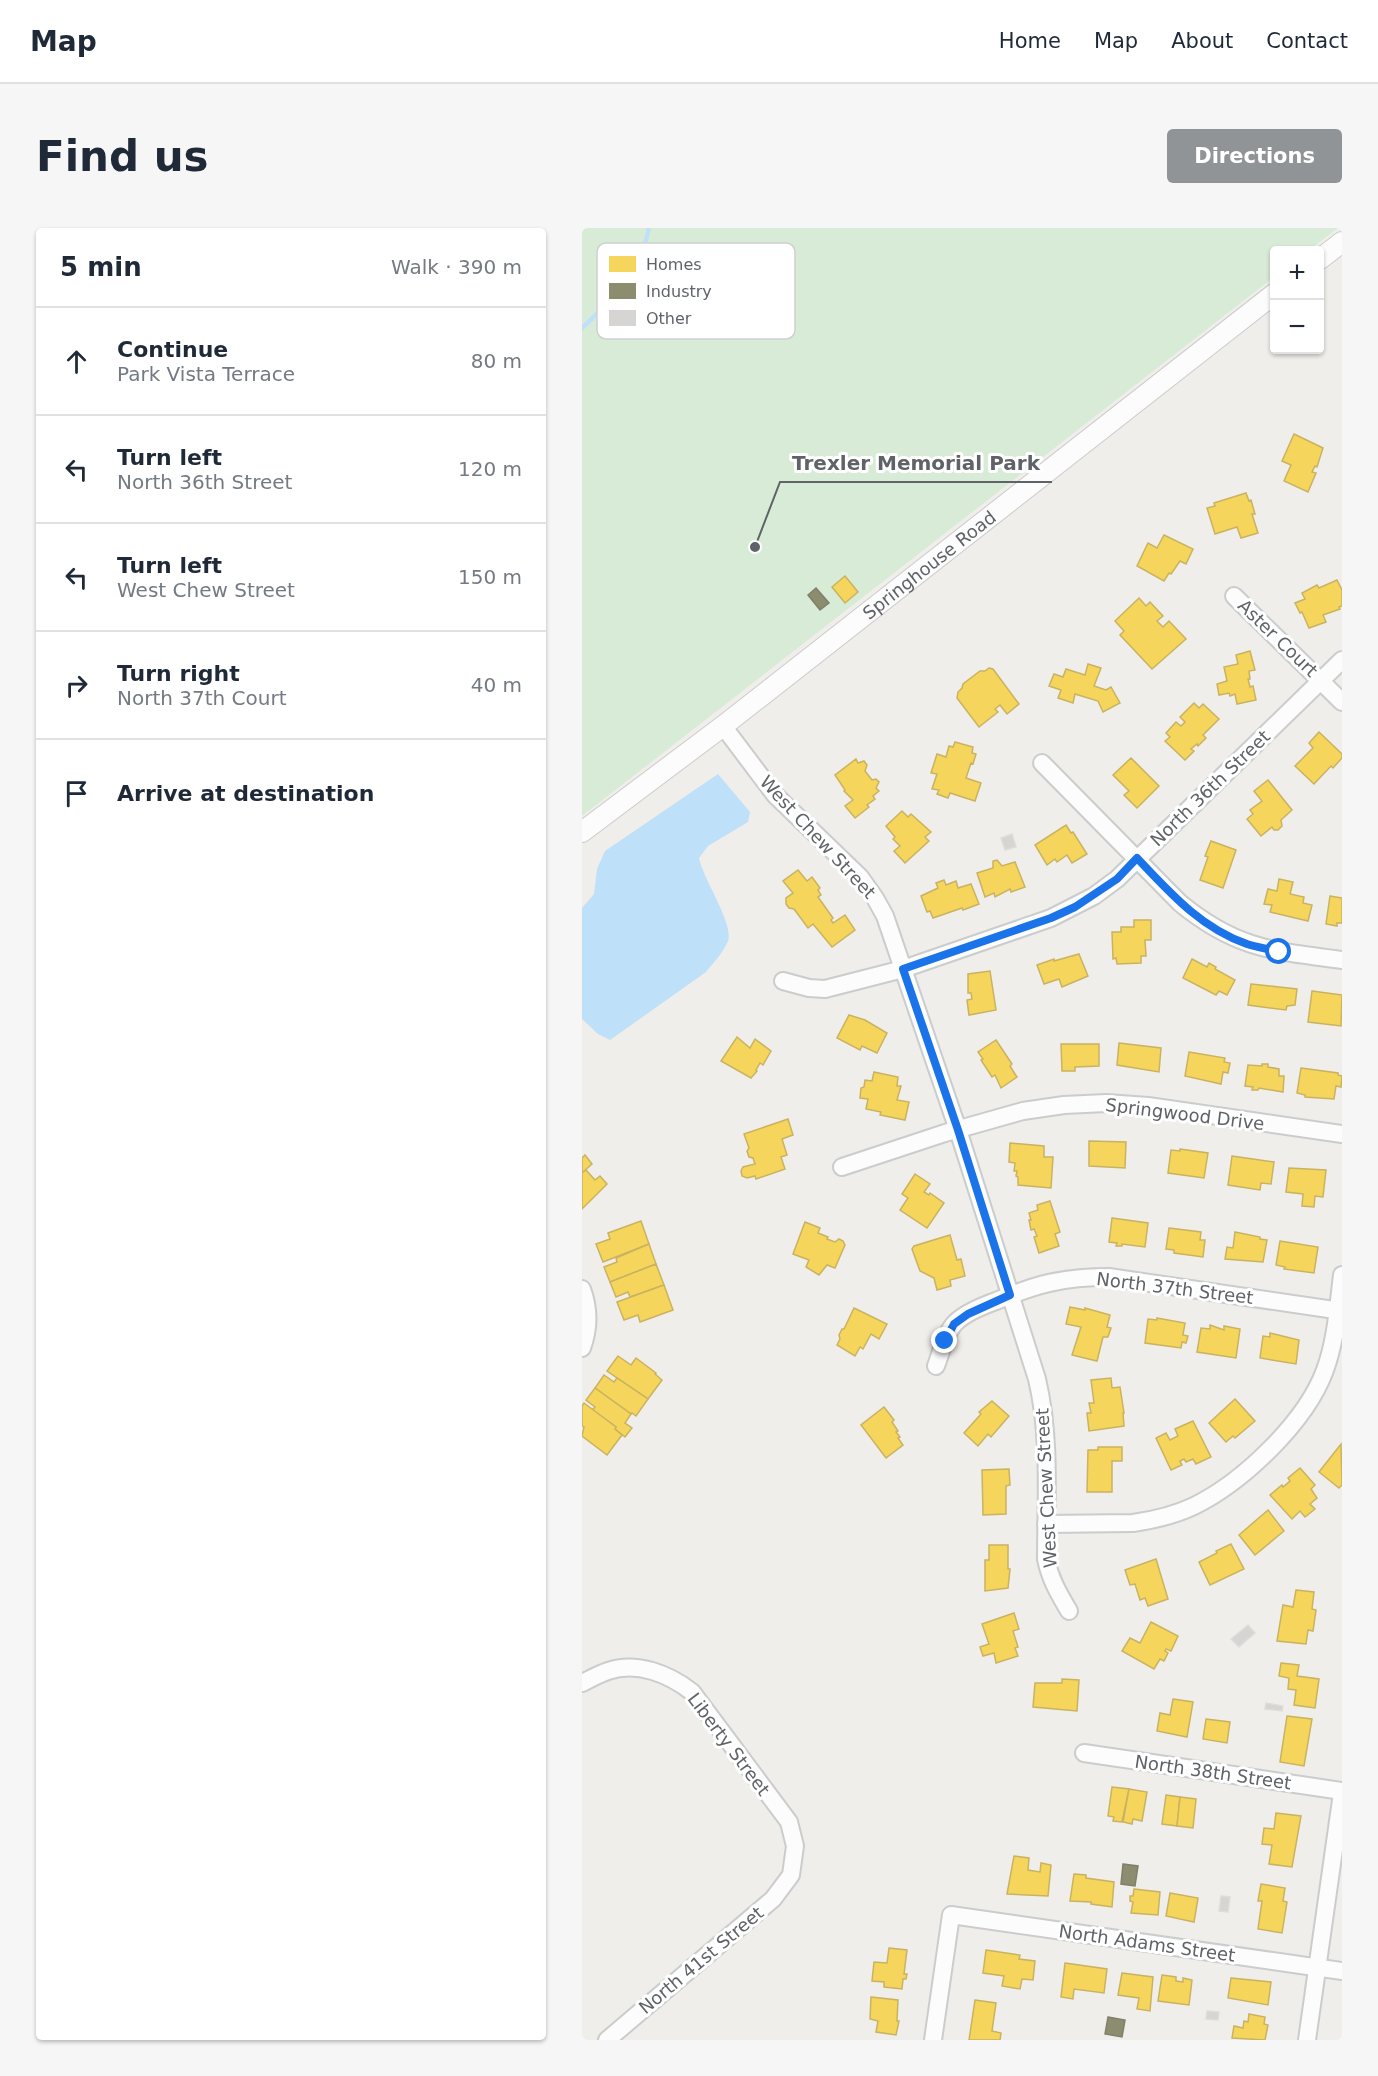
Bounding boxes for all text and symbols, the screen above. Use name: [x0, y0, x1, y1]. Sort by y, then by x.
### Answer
text: Map: [30, 25, 97, 58]
text: Home: [999, 29, 1061, 53]
text: Map: [1094, 29, 1138, 53]
text: About: [1171, 29, 1233, 53]
text: Contact: [1266, 29, 1348, 53]
button: Directions: [1167, 129, 1342, 183]
text: Find us: [36, 132, 209, 181]
legend: [597, 243, 795, 339]
map controls: [1270, 246, 1324, 354]
button: +: [1270, 246, 1324, 300]
text: 5 min: [60, 252, 142, 282]
text: Walk · 390 m: [391, 255, 522, 279]
text: Homes: [646, 255, 702, 274]
text: Industry: [646, 282, 712, 301]
button: −: [1270, 300, 1324, 354]
text: Other: [646, 309, 692, 328]
text: Continue: [117, 337, 228, 362]
icon: ahead: [60, 345, 93, 378]
text: 80 m: [471, 349, 522, 373]
text: Park Vista Terrace: [117, 362, 295, 386]
callout: Trexler Memorial Park: [780, 444, 1052, 482]
text: Turn left: [117, 445, 222, 470]
text: Trexler Memorial Park: [792, 451, 1041, 475]
icon: left: [60, 453, 93, 486]
text: 120 m: [458, 457, 522, 481]
text: North 36th Street: [117, 470, 292, 494]
street label: Springhouse Road: [858, 506, 1000, 623]
text: Turn left: [117, 553, 222, 578]
icon: left: [60, 561, 93, 594]
text: 150 m: [458, 565, 522, 589]
text: West Chew Street: [117, 578, 295, 602]
street label: Aster Court: [1234, 595, 1322, 681]
text: Turn right: [117, 661, 240, 686]
icon: right: [60, 669, 93, 702]
text: 40 m: [471, 673, 522, 697]
text: North 37th Court: [117, 686, 287, 710]
street label: North 36th Street: [1146, 726, 1274, 850]
street label: West Chew Street: [756, 771, 880, 903]
icon: arrive: [60, 777, 93, 810]
text: Arrive at destination: [117, 781, 374, 806]
route start: [1265, 938, 1291, 964]
street label: Springwood Drive: [1104, 1094, 1266, 1134]
street label: North 37th Street: [1095, 1268, 1255, 1308]
route end: [931, 1327, 957, 1353]
street label: West Chew Street: [1031, 1407, 1061, 1569]
street label: Liberty Street: [684, 1689, 774, 1799]
street label: North 38th Street: [1133, 1751, 1293, 1793]
street label: North 41st Street: [635, 1902, 767, 2018]
street label: North Adams Street: [1057, 1920, 1237, 1966]

